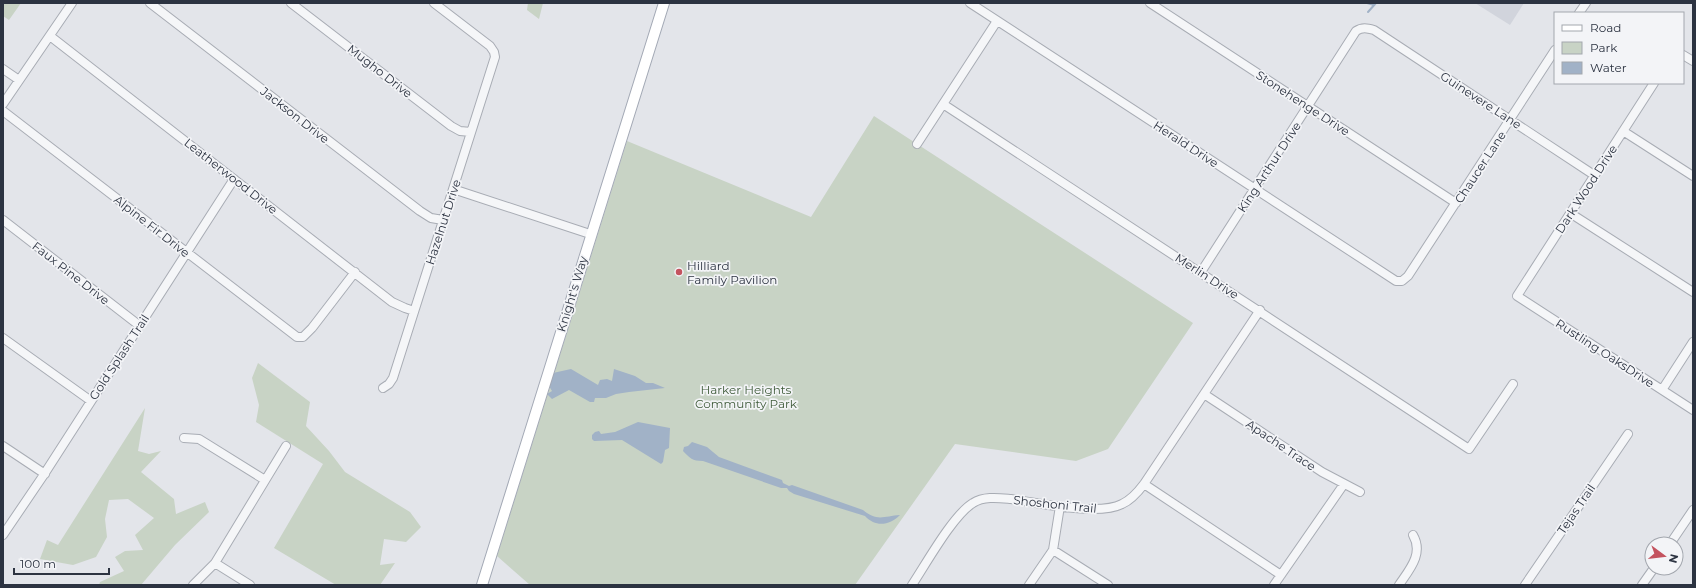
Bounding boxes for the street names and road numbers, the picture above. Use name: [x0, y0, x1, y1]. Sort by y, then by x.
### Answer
street label: Mugho Drive: [345, 41, 415, 101]
street label: Stonehenge Drive: [1253, 67, 1353, 139]
street label: Guinevere Lane: [1438, 68, 1524, 132]
street label: Jackson Drive: [257, 83, 332, 146]
street label: Herald Drive: [1151, 117, 1221, 171]
street label: King Arthur Drive: [1234, 119, 1304, 215]
street label: Chaucer Lane: [1451, 128, 1509, 206]
street label: Leatherwood Drive: [181, 135, 281, 217]
street label: Dark Wood Drive: [1552, 142, 1620, 236]
street label: Hazelnut Drive: [422, 177, 464, 267]
street label: Alpine Fir Drive: [111, 192, 193, 260]
street label: Faux Pine Drive: [29, 238, 113, 308]
street label: Merlin Drive: [1172, 250, 1242, 302]
street label: Knight's Way: [553, 254, 591, 334]
street label: Gold Splash Trail: [86, 311, 152, 403]
street label: Rustling OaksDrive: [1553, 315, 1657, 391]
street label: Apache Trace: [1243, 416, 1319, 474]
street label: Tejas Trail: [1554, 481, 1598, 537]
street label: Shoshoni Trail: [1013, 492, 1097, 516]

